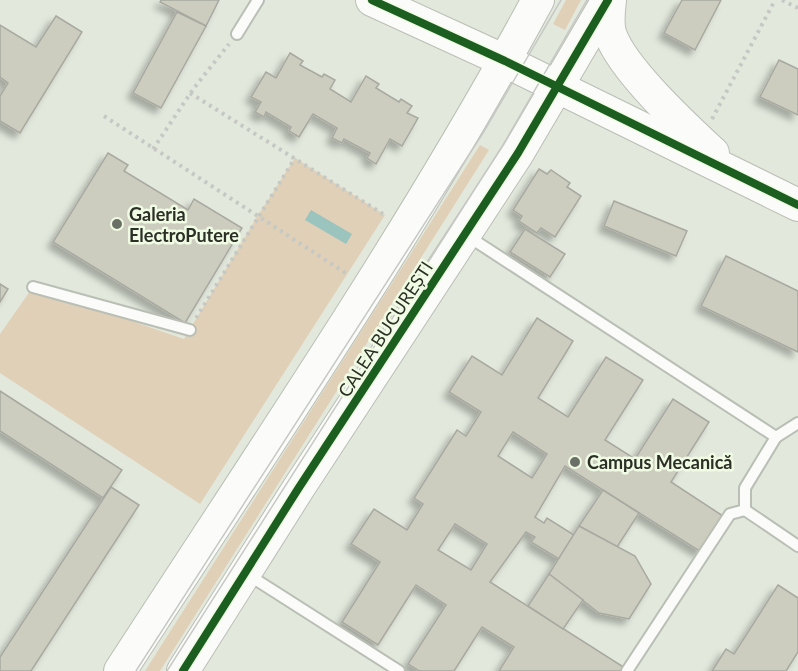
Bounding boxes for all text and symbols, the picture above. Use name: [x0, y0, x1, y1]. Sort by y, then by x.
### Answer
place label: Galeria ElectroPutere: [129, 203, 239, 246]
marker: Galeria ElectroPutere: [110, 217, 124, 231]
street label: CALEA BUCUREȘTI: [333, 257, 437, 401]
place label: Campus Mecanică: [587, 451, 732, 473]
marker: Campus Mecanică: [568, 455, 582, 469]

